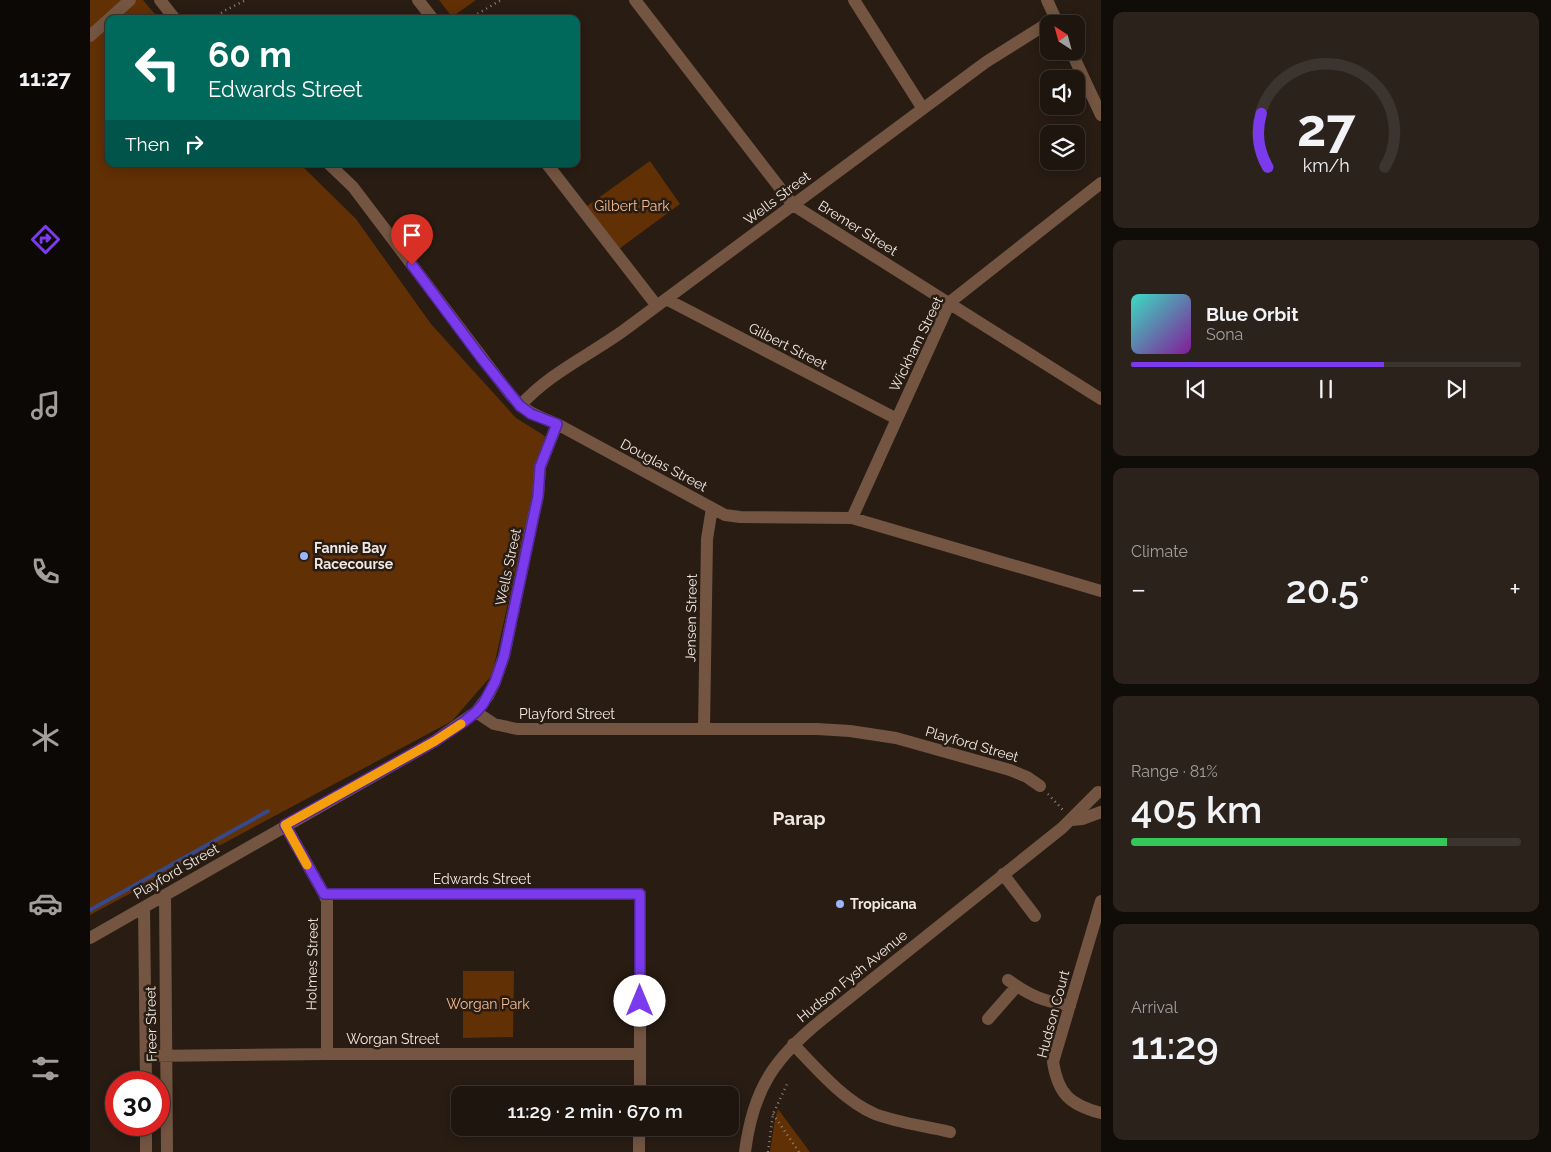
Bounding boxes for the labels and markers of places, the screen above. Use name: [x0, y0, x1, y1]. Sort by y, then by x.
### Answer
pin: [391, 214, 433, 265]
place label: Fannie Bay Racecourse: [314, 540, 394, 572]
marker: Fannie Bay Racecourse: [298, 550, 310, 562]
place label: Tropicana: [850, 896, 917, 912]
marker: Tropicana: [834, 898, 846, 910]

